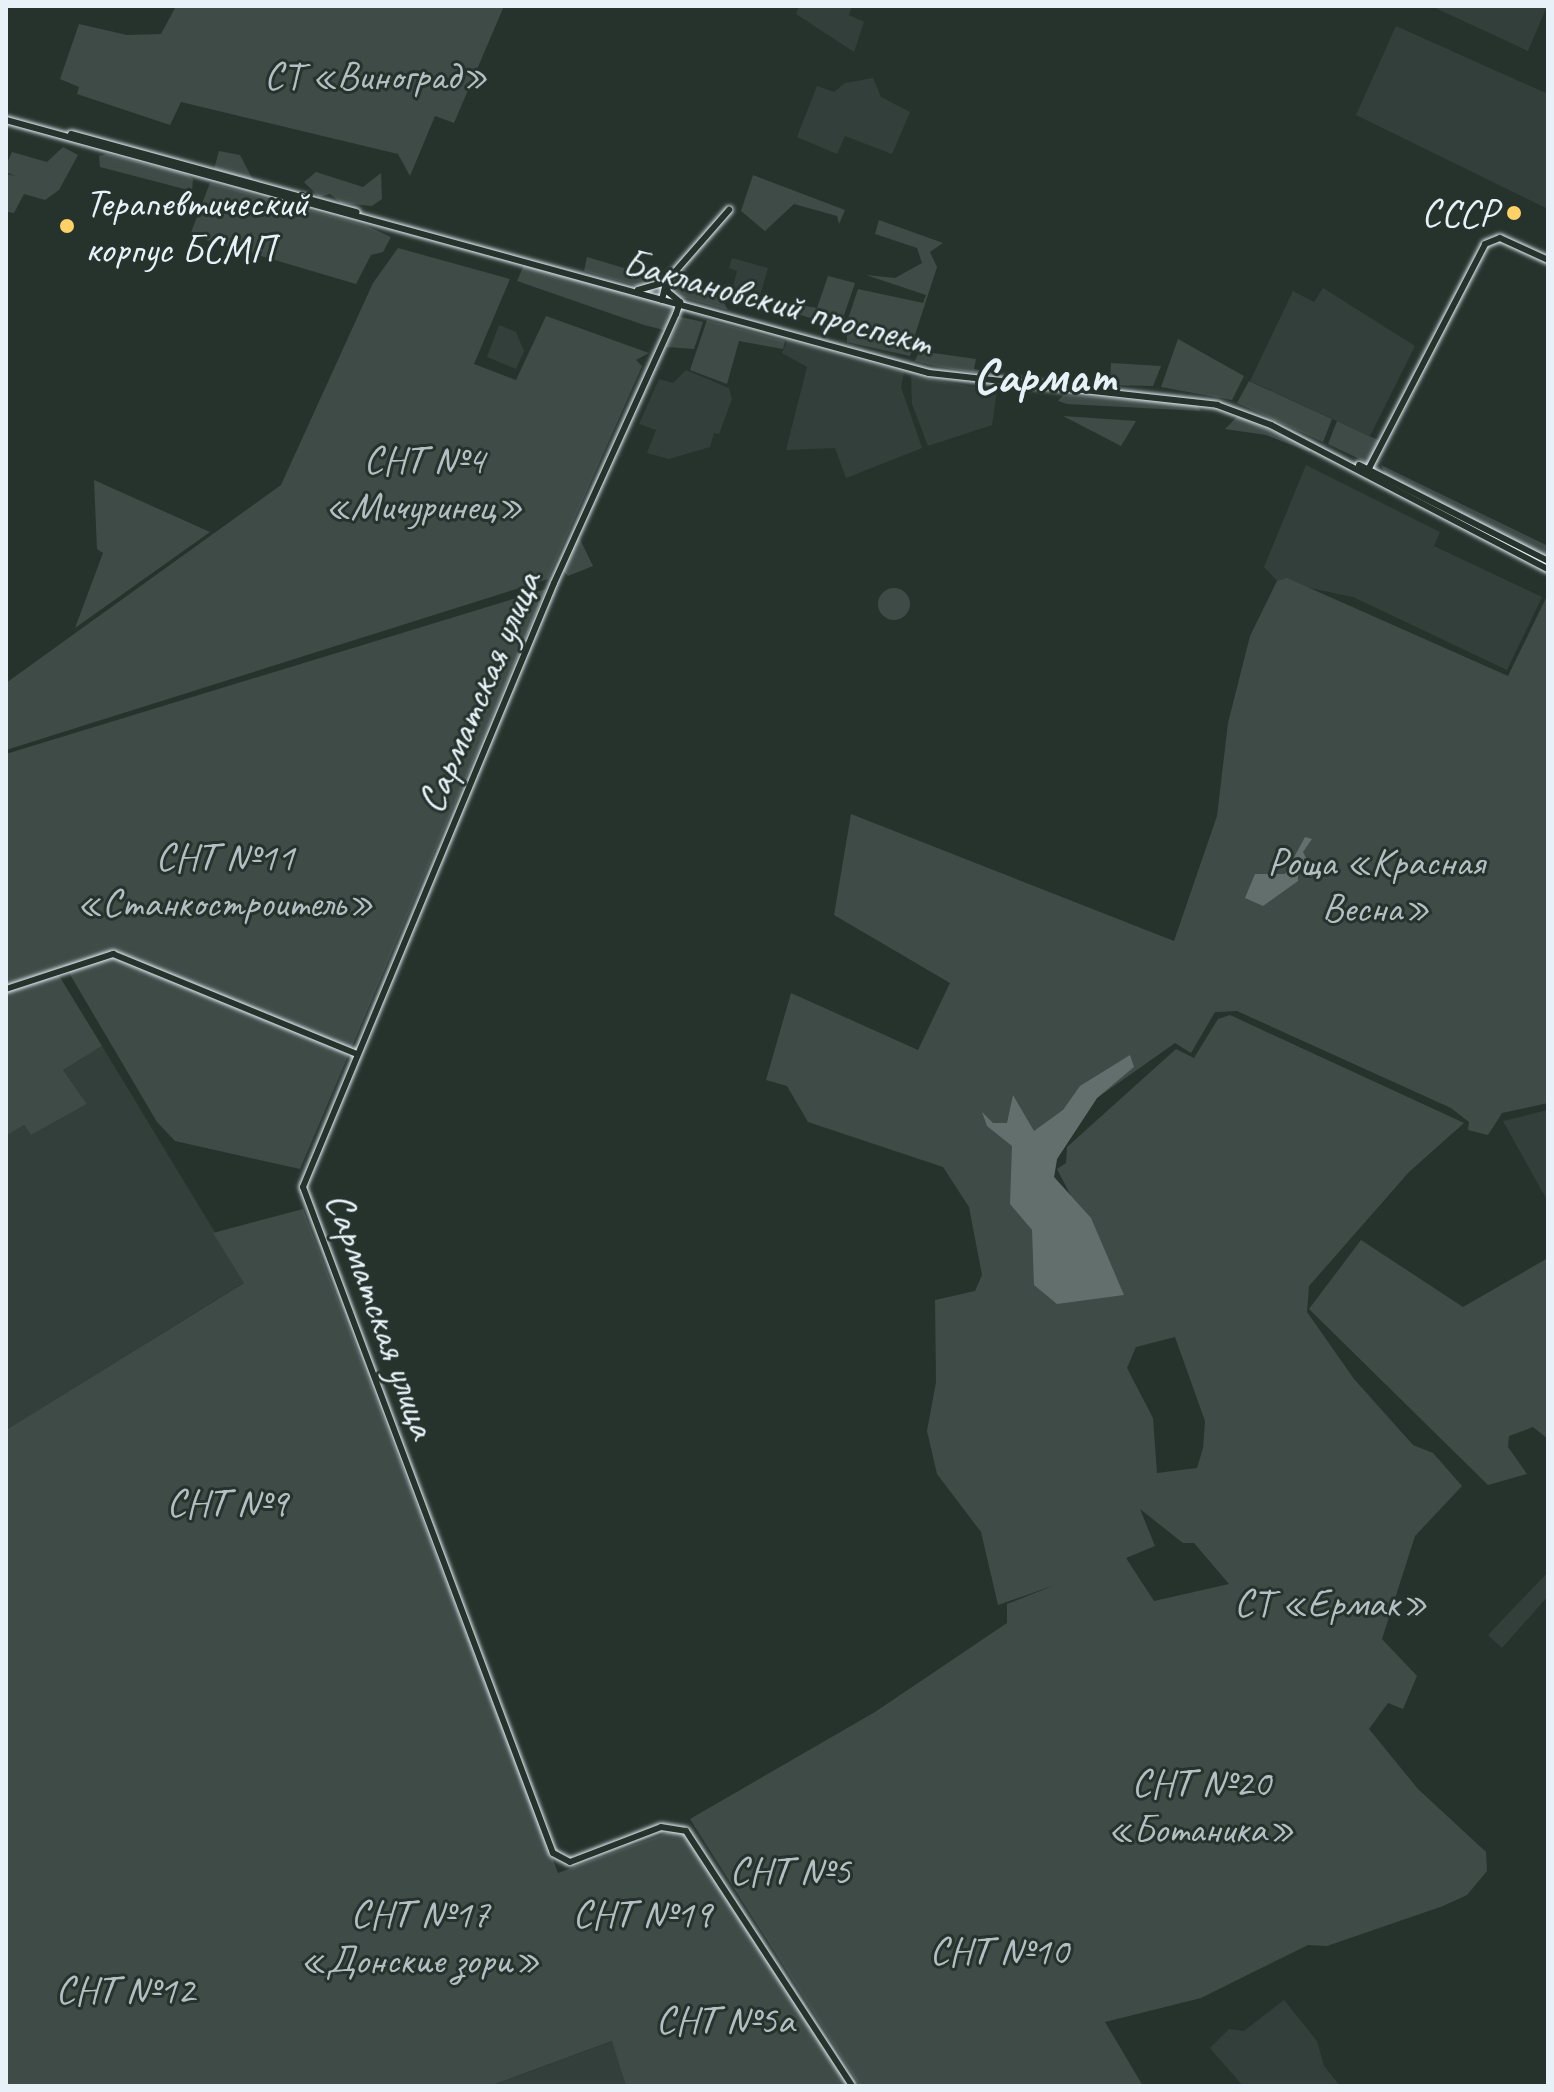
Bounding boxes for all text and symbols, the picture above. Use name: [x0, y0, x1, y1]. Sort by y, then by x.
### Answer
park label: СТ «Виноград»: [264, 52, 488, 100]
place label: Терапевтический корпус БСМП: [85, 179, 308, 273]
place label: СССР: [1421, 189, 1498, 237]
marker: СССР: [1505, 204, 1523, 222]
marker: Терапевтический корпус БСМП: [56, 215, 78, 237]
street label: Баклановский проспект: [618, 238, 938, 366]
district label: Сармат: [973, 348, 1117, 406]
park label: СНТ №4 «Мичуринец»: [325, 436, 523, 530]
street label: Сарматская улица: [406, 563, 552, 821]
park label: СНТ №11 «Станкостроитель»: [76, 833, 374, 927]
park label: Роща «Красная Весна»: [1267, 838, 1485, 932]
street label: Сарматская улица: [314, 1185, 448, 1445]
park label: СНТ №9: [167, 1479, 287, 1527]
park label: СТ «Ермак»: [1234, 1579, 1428, 1627]
park label: СНТ №20 «Ботаника»: [1107, 1759, 1295, 1853]
park label: СНТ №5: [730, 1847, 850, 1895]
park label: СНТ №17 «Донские зори»: [300, 1890, 540, 1984]
park label: СНТ №19: [573, 1890, 711, 1938]
park label: СНТ №10: [930, 1927, 1068, 1975]
park label: СНТ №12: [56, 1966, 194, 2014]
park label: СНТ №5а: [656, 1996, 794, 2044]

